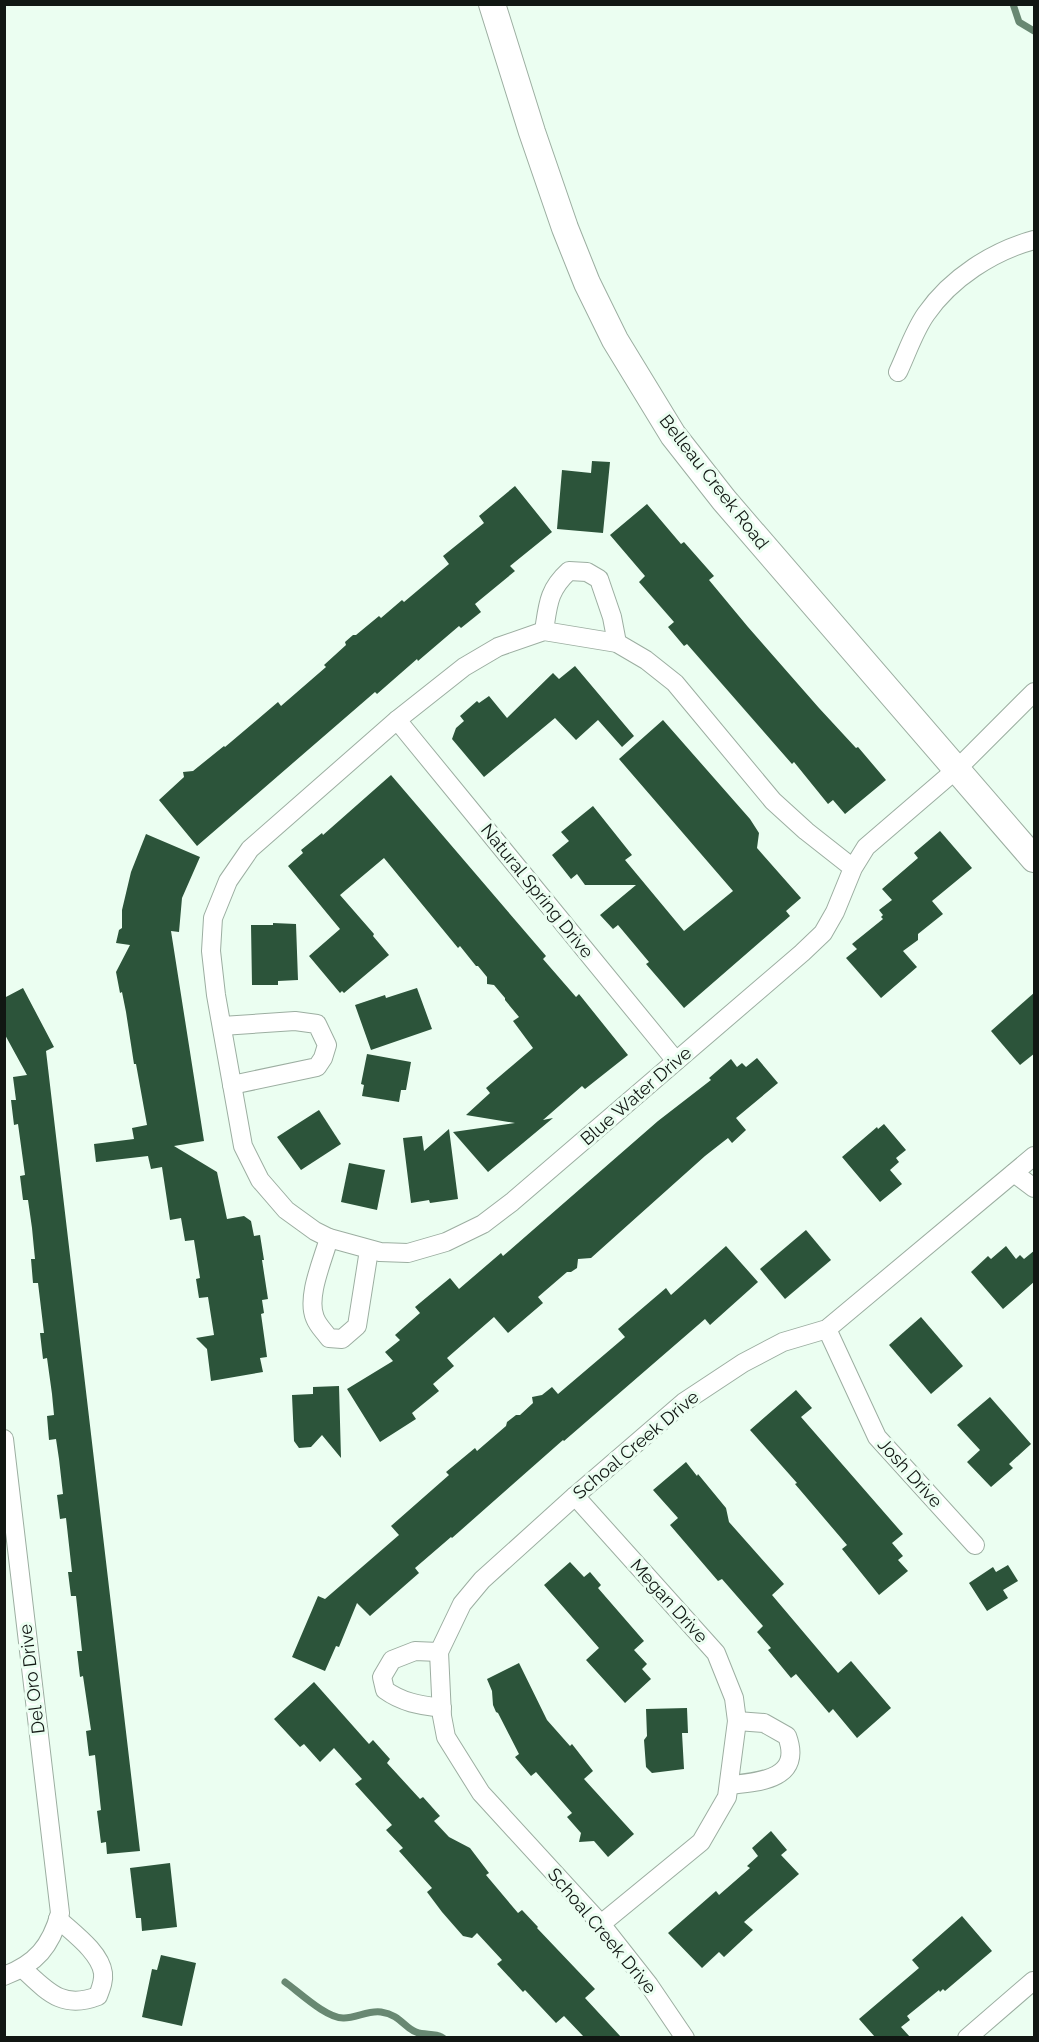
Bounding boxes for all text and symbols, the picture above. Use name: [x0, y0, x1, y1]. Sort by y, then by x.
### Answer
street label: Belleau Creek Road: [655, 410, 773, 553]
street label: Natural Spring Drive: [477, 819, 598, 962]
street label: Blue Water Drive: [576, 1042, 696, 1149]
street label: Schoal Creek Drive: [569, 1386, 703, 1503]
street label: Josh Drive: [874, 1434, 947, 1512]
street label: Megan Drive: [626, 1555, 713, 1647]
street label: Del Oro Drive: [14, 1623, 49, 1735]
street label: Schoal Creek Drive: [544, 1864, 661, 1998]

